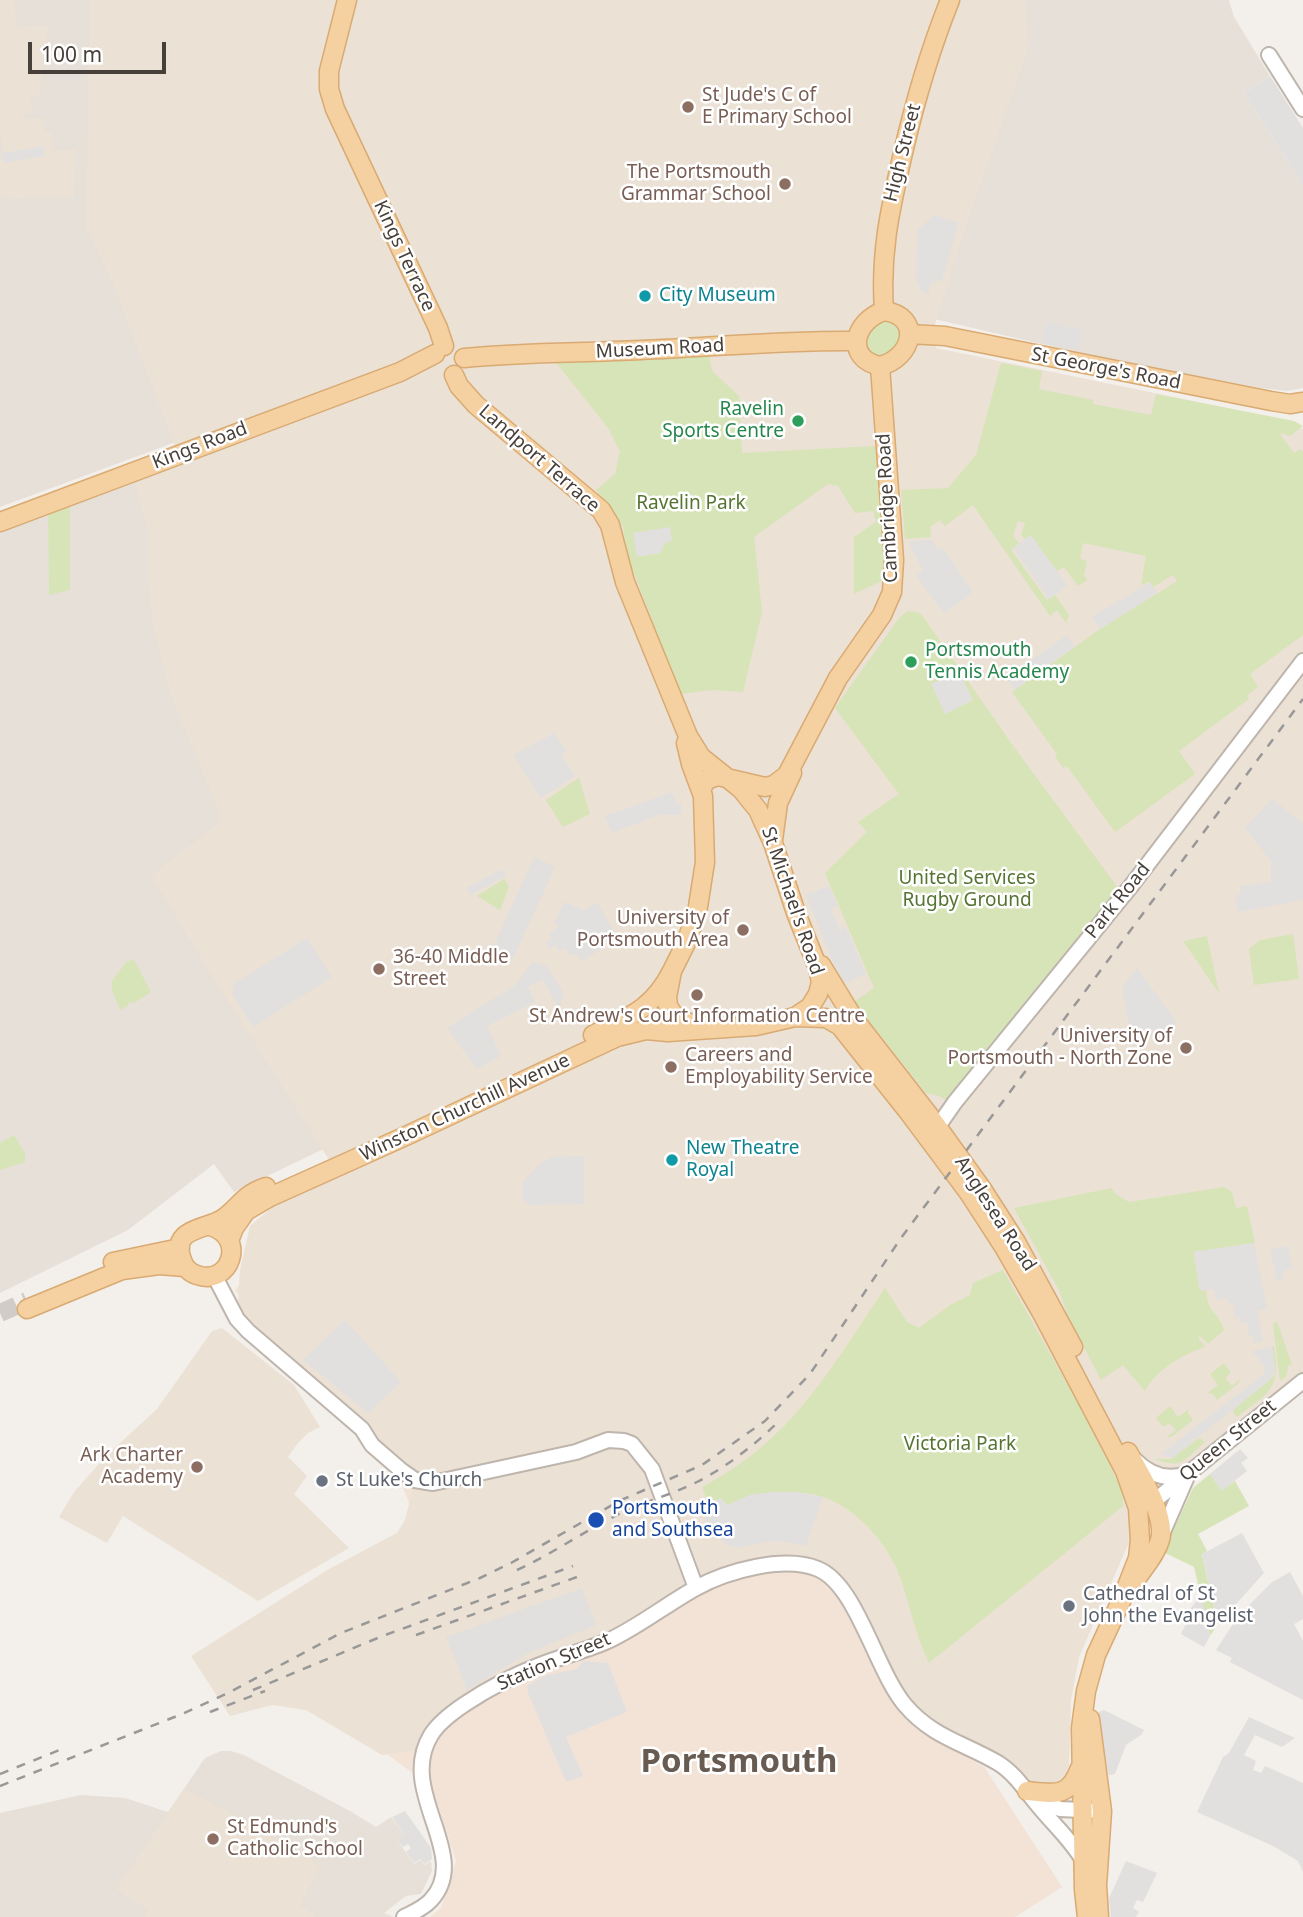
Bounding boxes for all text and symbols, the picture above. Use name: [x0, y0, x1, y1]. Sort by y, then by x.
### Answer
scale bar: [32, 28, 170, 72]
text: 100 m: [41, 40, 102, 68]
place label: St Jude's C of E Primary School: [702, 85, 852, 129]
marker: St Jude's C of E Primary School: [680, 99, 696, 115]
street label: High Street: [880, 102, 926, 204]
place label: The Portsmouth Grammar School: [621, 162, 771, 206]
marker: The Portsmouth Grammar School: [777, 176, 793, 192]
street label: Kings Terrace: [368, 197, 440, 315]
place label: City Museum: [659, 285, 776, 307]
marker: City Museum: [637, 288, 653, 304]
street label: Museum Road: [595, 334, 725, 364]
street label: St George's Road: [1029, 343, 1183, 395]
place label: Ravelin Sports Centre: [662, 399, 784, 443]
street label: Landport Terrace: [474, 400, 604, 518]
marker: Ravelin Sports Centre: [790, 413, 806, 429]
street label: Kings Road: [149, 417, 251, 475]
street label: Cambridge Road: [873, 433, 903, 583]
park label: Ravelin Park: [636, 493, 746, 515]
place label: Portsmouth Tennis Academy: [925, 640, 1069, 684]
marker: Portsmouth Tennis Academy: [903, 654, 919, 670]
street label: St Michael's Road: [756, 824, 828, 978]
street label: Park Road: [1081, 859, 1155, 943]
park label: United Services Rugby Ground: [898, 868, 1036, 912]
place label: University of Portsmouth Area: [577, 908, 729, 952]
marker: University of Portsmouth Area: [735, 922, 751, 938]
place label: 36-40 Middle Street: [393, 947, 509, 991]
marker: 36-40 Middle Street: [371, 961, 387, 977]
marker: St Andrew's Court Information Centre: [689, 987, 705, 1003]
place label: St Andrew's Court Information Centre: [529, 1006, 865, 1028]
place label: University of Portsmouth - North Zone: [947, 1026, 1172, 1070]
marker: University of Portsmouth - North Zone: [1178, 1040, 1194, 1056]
place label: Careers and Employability Service: [685, 1045, 873, 1089]
street label: Winston Churchill Avenue: [357, 1049, 573, 1167]
marker: Careers and Employability Service: [663, 1059, 679, 1075]
place label: New Theatre Royal: [686, 1138, 799, 1182]
marker: New Theatre Royal: [664, 1152, 680, 1168]
street label: Anglesea Road: [949, 1152, 1041, 1276]
street label: Queen Street: [1175, 1395, 1281, 1487]
park label: Victoria Park: [904, 1434, 1016, 1456]
place label: Ark Charter Academy: [80, 1445, 183, 1489]
marker: Ark Charter Academy: [189, 1459, 205, 1475]
place label: St Luke's Church: [336, 1470, 482, 1492]
marker: St Luke's Church: [314, 1473, 330, 1489]
place label: Portsmouth and Southsea: [612, 1498, 734, 1542]
marker: Portsmouth and Southsea: [586, 1510, 606, 1530]
place label: Cathedral of St John the Evangelist: [1083, 1584, 1253, 1628]
marker: Cathedral of St John the Evangelist: [1061, 1598, 1077, 1614]
street label: Station Street: [494, 1628, 614, 1696]
district label: Portsmouth: [641, 1743, 837, 1783]
place label: St Edmund's Catholic School: [227, 1817, 363, 1861]
marker: St Edmund's Catholic School: [205, 1831, 221, 1847]

